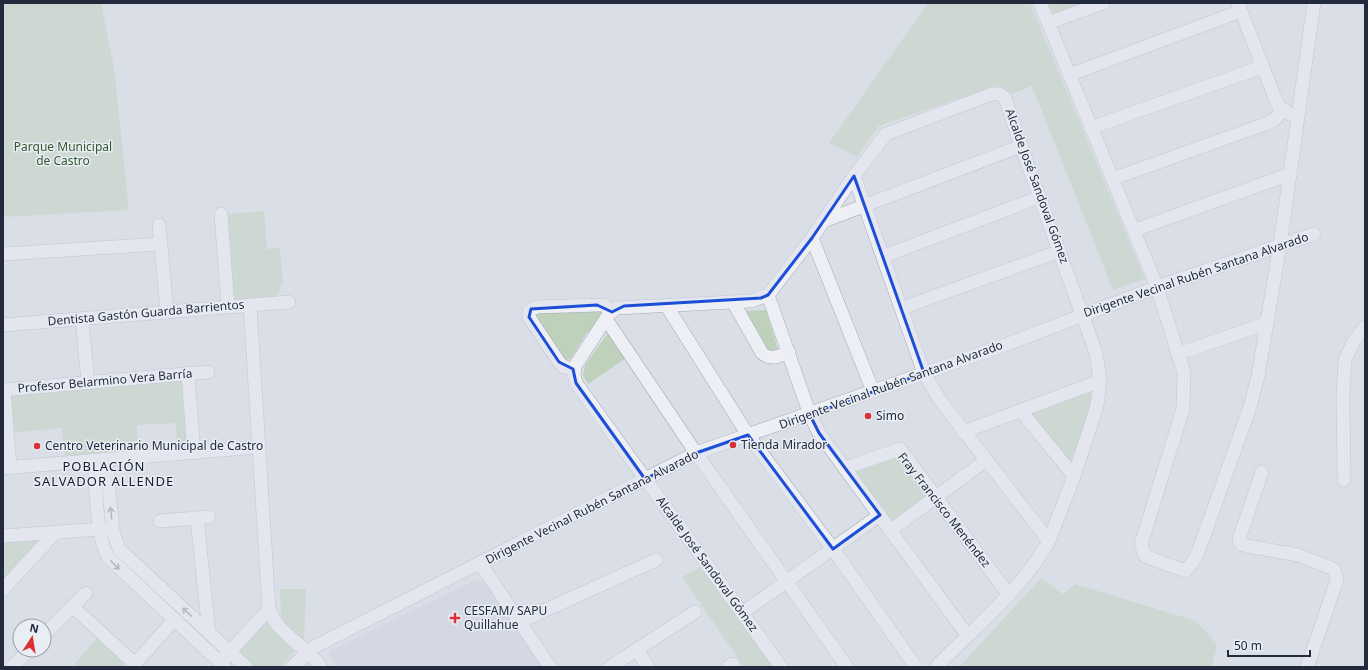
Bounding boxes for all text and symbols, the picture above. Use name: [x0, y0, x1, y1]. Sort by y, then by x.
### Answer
street label: Alcalde José Sandoval Gómez: [1002, 106, 1074, 266]
park label: Parque Municipal de Castro: [14, 138, 112, 169]
street label: Dirigente Vecinal Rubén Santana Alvarado: [1081, 228, 1311, 321]
street label: Dentista Gastón Guarda Barrientos: [47, 295, 245, 330]
street label: Dirigente Vecinal Rubén Santana Alvarado: [777, 336, 1005, 433]
street label: Profesor Belarmino Vera Barría: [17, 364, 193, 397]
place label: Simo: [876, 407, 904, 424]
marker: Simo: [863, 411, 873, 421]
place label: Tienda Mirador: [741, 436, 827, 453]
place label: Centro Veterinario Municipal de Castro: [45, 437, 263, 454]
marker: Tienda Mirador: [728, 440, 738, 450]
marker: Centro Veterinario Municipal de Castro: [32, 441, 42, 451]
street label: Dirigente Vecinal Rubén Santana Alvarado: [482, 445, 701, 568]
street label: Fray Francisco Menéndez: [894, 449, 995, 571]
district label: POBLACIÓN SALVADOR ALLENDE: [34, 457, 174, 490]
street label: Alcalde José Sandoval Gómez: [652, 493, 763, 635]
one-way arrow: [107, 507, 115, 520]
one-way arrow: [110, 560, 120, 570]
place label: CESFAM/ SAPU Quillahue: [464, 602, 547, 633]
one-way arrow: [182, 607, 192, 617]
marker: CESFAM/ SAPU Quillahue: [449, 612, 461, 624]
north arrow: [12, 618, 52, 658]
text: N: [28, 619, 40, 636]
scale bar: [1228, 632, 1310, 658]
text: 50 m: [1234, 637, 1262, 654]

